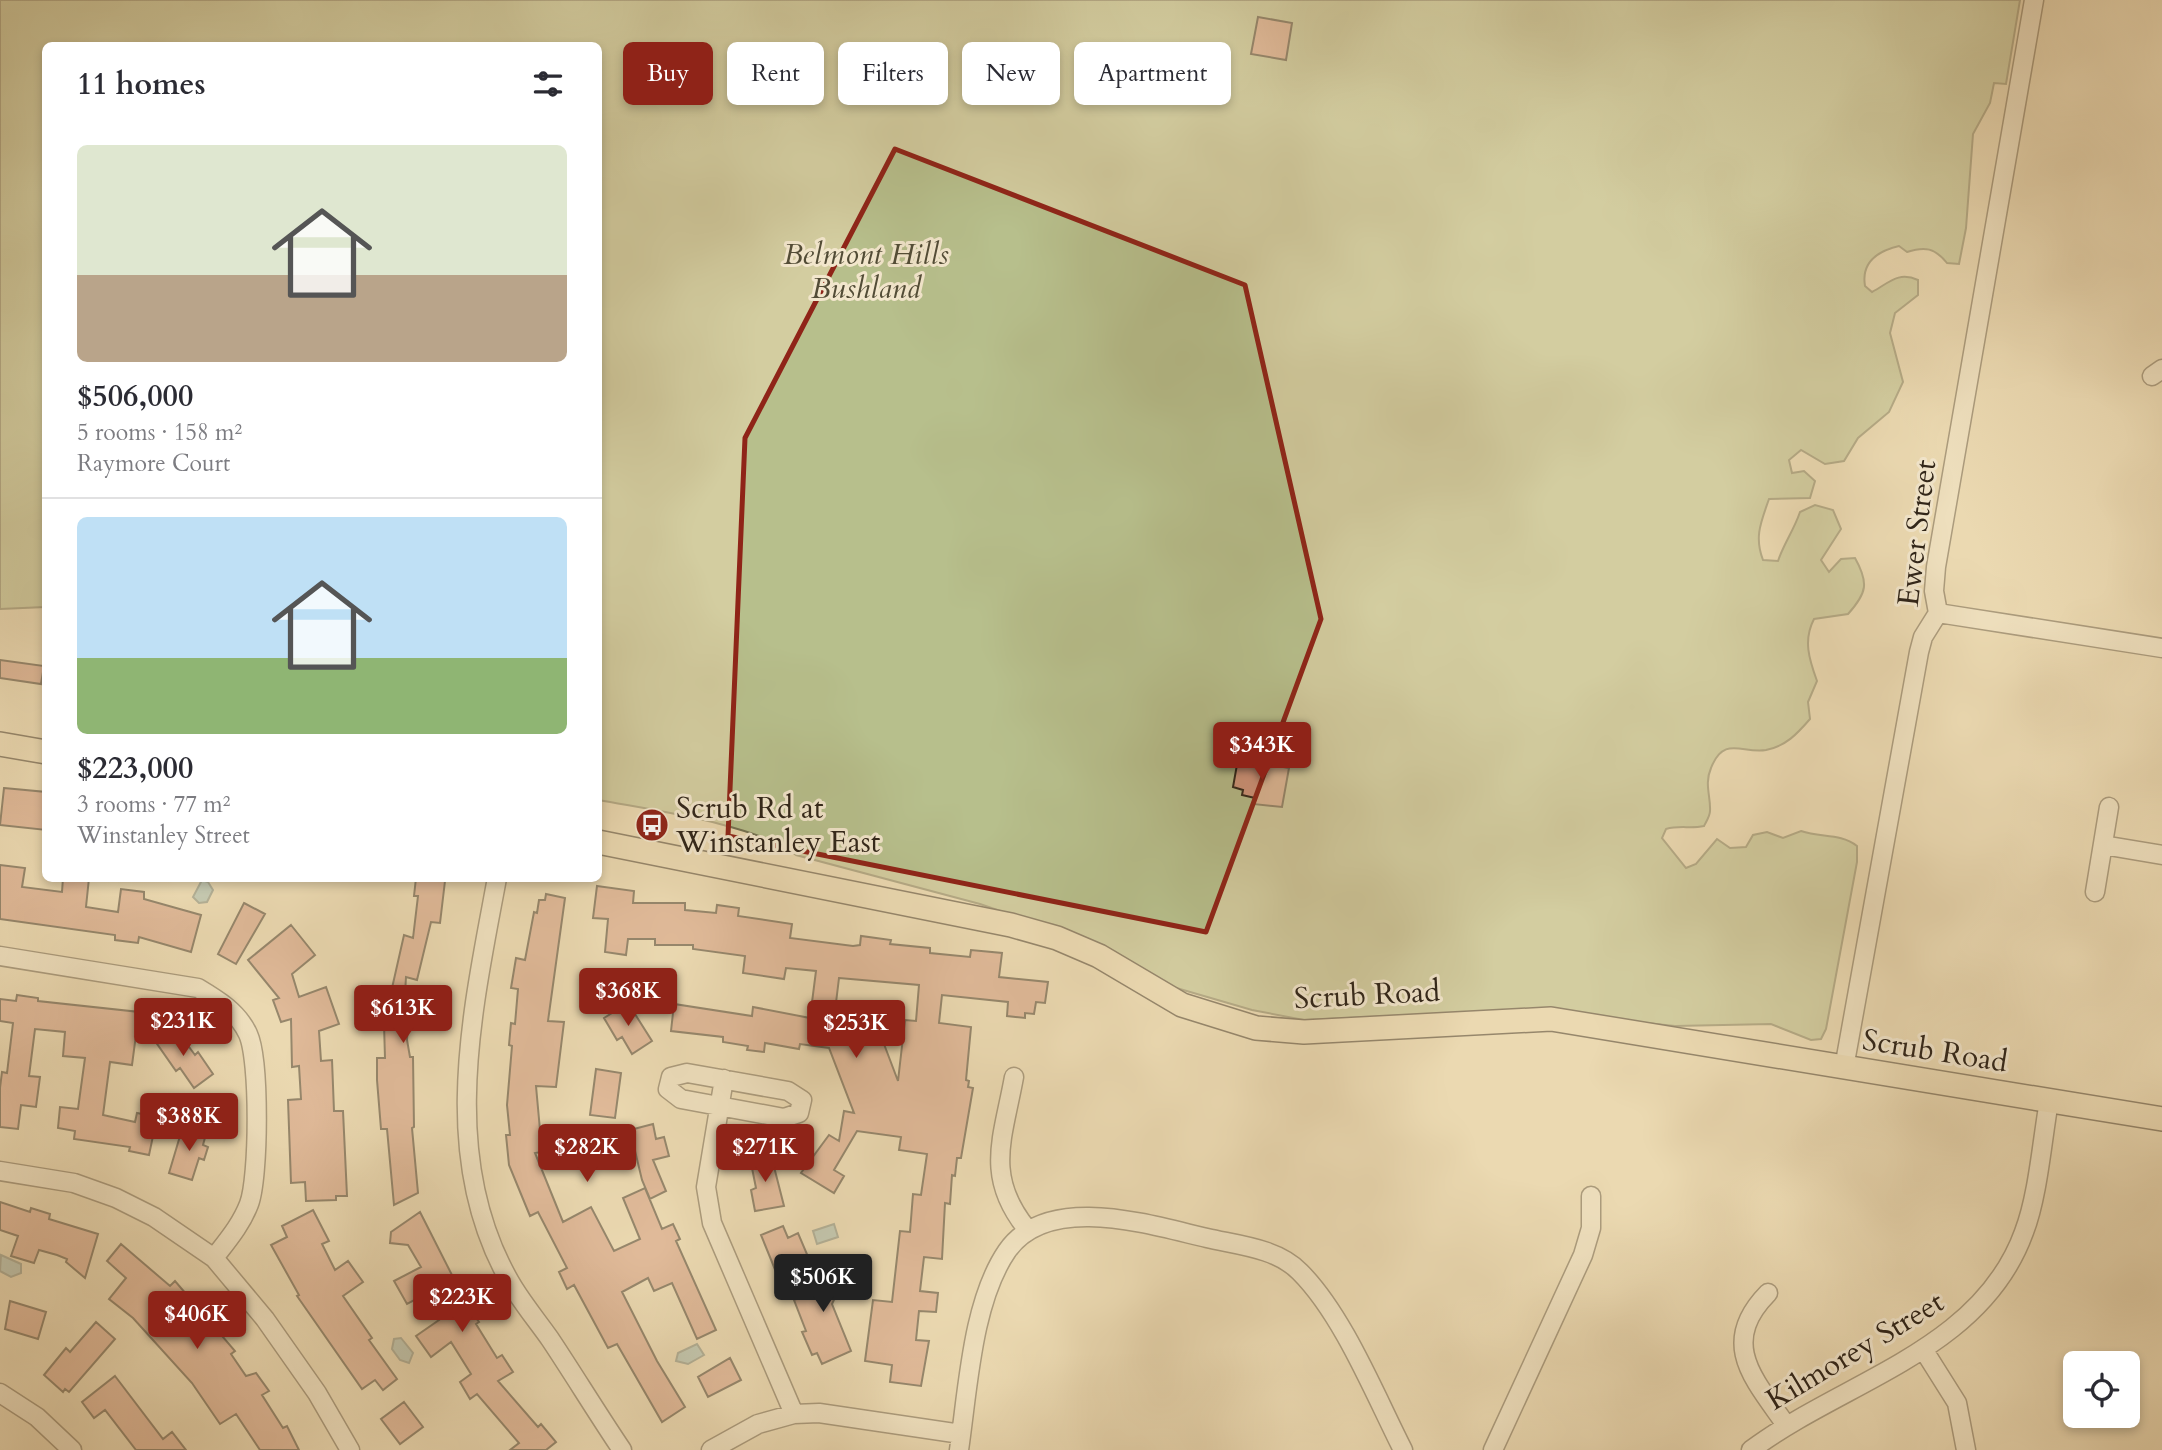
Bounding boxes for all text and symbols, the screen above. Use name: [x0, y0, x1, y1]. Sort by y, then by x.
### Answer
chip: Buy: [623, 42, 713, 105]
chip: Rent: [727, 42, 824, 105]
chip: Filters: [838, 42, 948, 105]
chip: New: [962, 42, 1060, 105]
chip: Apartment: [1074, 42, 1231, 105]
text: 11 homes: [77, 64, 206, 105]
icon: filters: [529, 65, 567, 103]
icon: home: [259, 190, 385, 316]
park label: Belmont Hills Bushland: [783, 234, 949, 309]
text: $506,000: [77, 376, 193, 417]
text: 5 rooms · 158 m²: [77, 417, 242, 448]
text: Raymore Court: [77, 448, 230, 479]
street label: Ewer Street: [1888, 457, 1946, 609]
icon: home: [259, 562, 385, 688]
pin: $343K: [1213, 722, 1311, 782]
text: $343K: [1229, 729, 1295, 760]
text: $223,000: [77, 748, 193, 789]
place label: Scrub Rd at Winstanley East: [675, 788, 881, 863]
text: 3 rooms · 77 m²: [77, 789, 230, 820]
bus stop icon: Scrub Rd at Winstanley East: [633, 806, 671, 844]
text: Winstanley Street: [77, 820, 250, 851]
pin: $368K: [579, 968, 677, 1028]
street label: Scrub Road: [1293, 971, 1441, 1019]
text: $368K: [595, 975, 661, 1006]
pin: $613K: [354, 986, 452, 1045]
text: $613K: [370, 992, 436, 1023]
pin: $231K: [134, 998, 232, 1058]
pin: $253K: [807, 1000, 905, 1060]
text: $231K: [150, 1005, 216, 1036]
text: $253K: [823, 1007, 889, 1038]
street label: Scrub Road: [1860, 1019, 2010, 1083]
pin: $388K: [140, 1094, 238, 1153]
text: $388K: [156, 1100, 222, 1131]
pin: $282K: [538, 1124, 636, 1184]
pin: $271K: [716, 1124, 814, 1184]
text: $282K: [554, 1131, 620, 1162]
text: $271K: [732, 1131, 798, 1162]
pin: $506K: [774, 1254, 872, 1314]
text: $506K: [790, 1261, 856, 1292]
pin: $223K: [413, 1274, 511, 1334]
text: $223K: [429, 1281, 495, 1312]
street label: Kilmorey Street: [1758, 1281, 1952, 1420]
pin: $406K: [148, 1292, 246, 1351]
text: $406K: [164, 1298, 230, 1329]
map controls: [2063, 1351, 2140, 1428]
button: locate: [2063, 1351, 2140, 1428]

